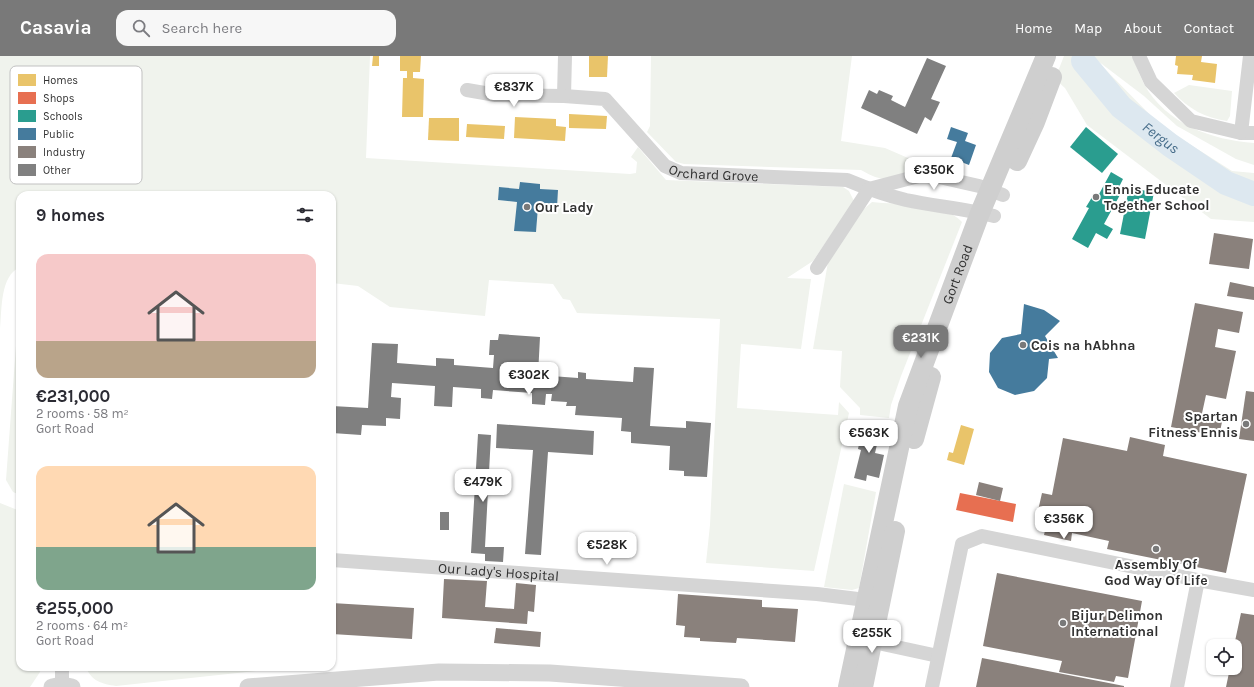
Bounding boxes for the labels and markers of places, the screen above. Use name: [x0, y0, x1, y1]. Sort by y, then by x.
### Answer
pin: €837K: [486, 74, 542, 108]
pin: €350K: [906, 157, 962, 191]
place label: Ennis Educate Together School: [1104, 181, 1210, 214]
marker: Ennis Educate Together School: [1091, 192, 1101, 202]
place label: Our Lady: [535, 199, 593, 216]
marker: Our Lady: [522, 202, 532, 212]
pin: €231K: [893, 325, 949, 359]
place label: Cois na hAbhna: [1031, 337, 1135, 354]
marker: Cois na hAbhna: [1018, 340, 1028, 350]
pin: €302K: [501, 362, 557, 396]
place label: Spartan Fitness Ennis: [1148, 408, 1238, 441]
marker: Spartan Fitness Ennis: [1241, 419, 1251, 429]
pin: €563K: [841, 420, 897, 454]
pin: €479K: [455, 469, 511, 503]
pin: €356K: [1036, 506, 1092, 540]
pin: €528K: [579, 532, 635, 566]
marker: Assembly Of God Way Of Life: [1151, 544, 1161, 554]
place label: Assembly Of God Way Of Life: [1104, 556, 1208, 589]
place label: Bijur Delimon International: [1071, 607, 1163, 640]
marker: Bijur Delimon International: [1058, 618, 1068, 628]
pin: €255K: [844, 620, 900, 654]

